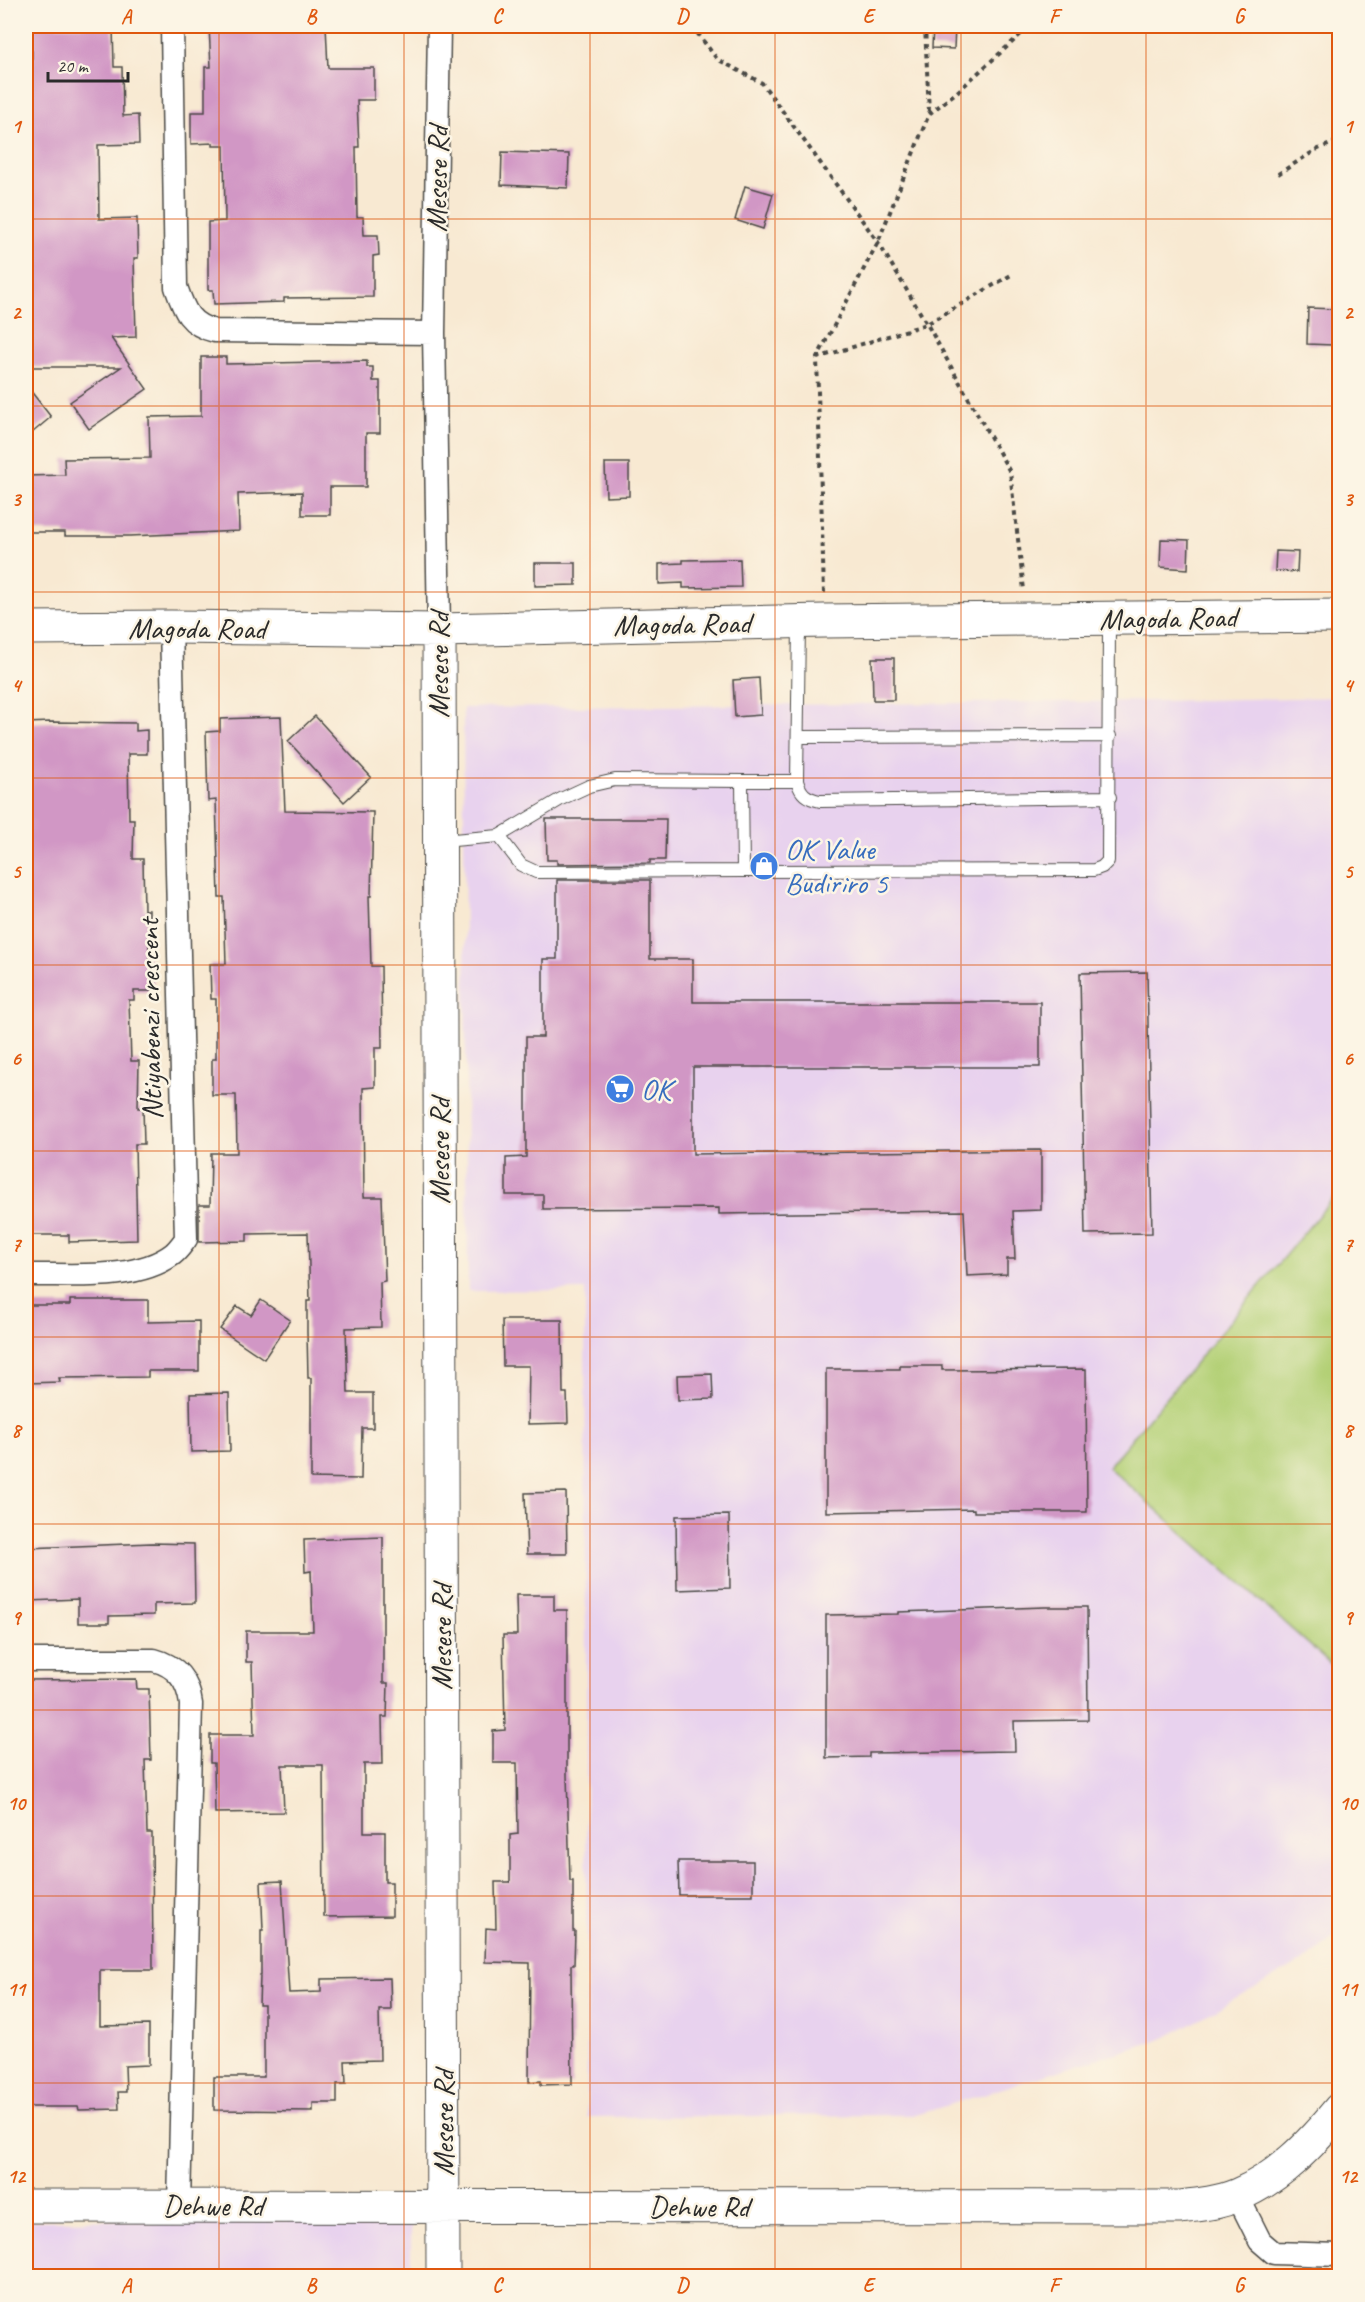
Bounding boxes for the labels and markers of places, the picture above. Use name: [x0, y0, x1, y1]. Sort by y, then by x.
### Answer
place label: OK Value Budiriro 5: [785, 830, 889, 902]
shop icon: OK Value Budiriro 5: [748, 850, 780, 882]
place label: OK: [641, 1070, 677, 1108]
supermarket icon: OK: [604, 1073, 636, 1105]

